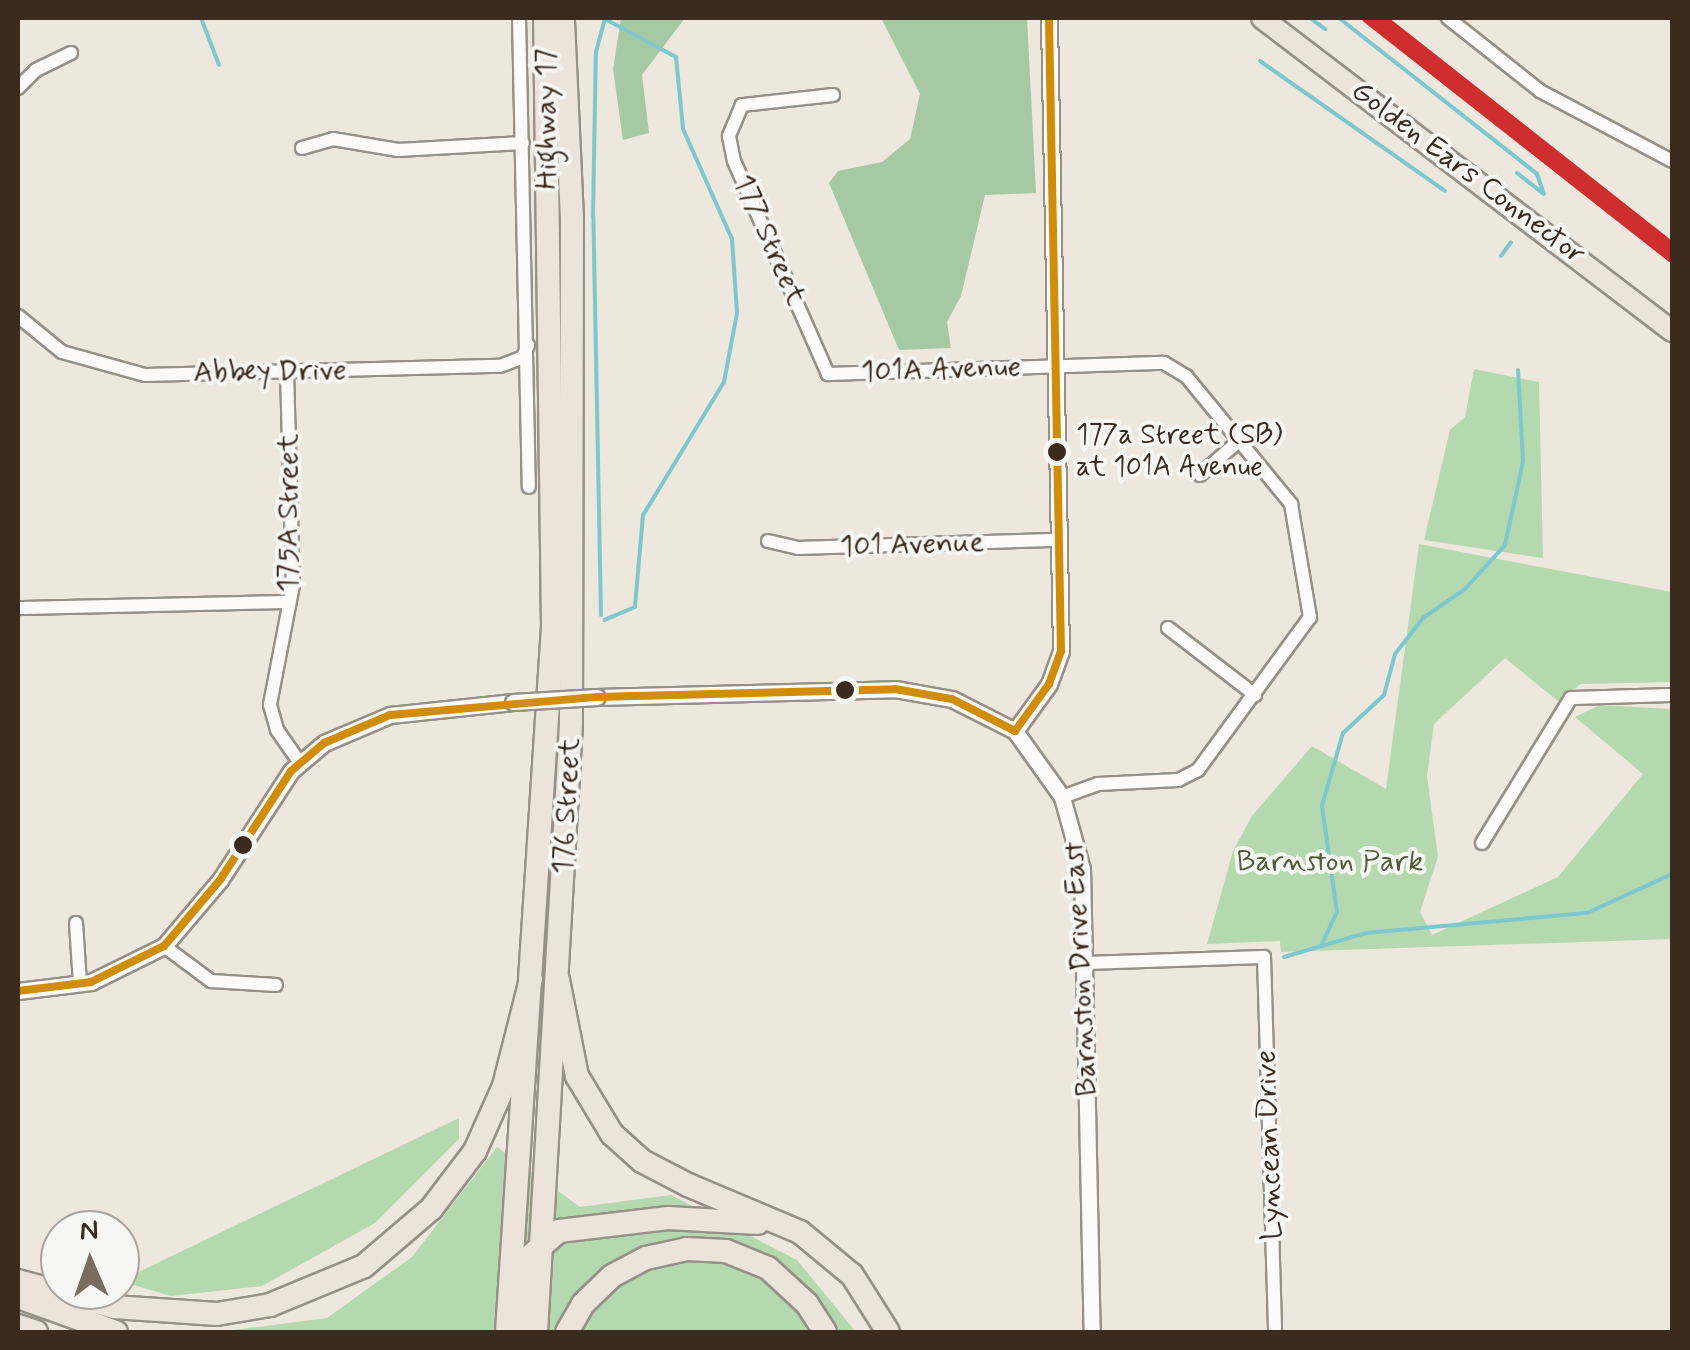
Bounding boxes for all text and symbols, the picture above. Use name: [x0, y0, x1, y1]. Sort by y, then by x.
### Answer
street label: Highway 17: [529, 48, 565, 190]
street label: Golden Ears Connector: [1340, 70, 1596, 276]
street label: 177 Street: [724, 169, 814, 311]
street label: 101A Avenue: [858, 349, 1024, 391]
street label: Abbey Drive: [194, 353, 346, 391]
place label: 177a Street (SB) at 101A Avenue: [1076, 419, 1282, 485]
street label: 175A Street: [271, 434, 307, 592]
marker: 177a Street (SB) at 101A Avenue: [1047, 442, 1067, 462]
street label: 101 Avenue: [839, 524, 985, 566]
unlabelled marker: [835, 680, 855, 700]
street label: 176 Street: [545, 737, 589, 875]
unlabelled marker: [233, 835, 253, 855]
street label: Barnston Drive East: [1056, 842, 1106, 1096]
park label: Barnston Park: [1237, 844, 1423, 880]
street label: Lyncean Drive: [1249, 1051, 1291, 1239]
north arrow: [40, 1210, 140, 1310]
text: N: [79, 1213, 99, 1250]

